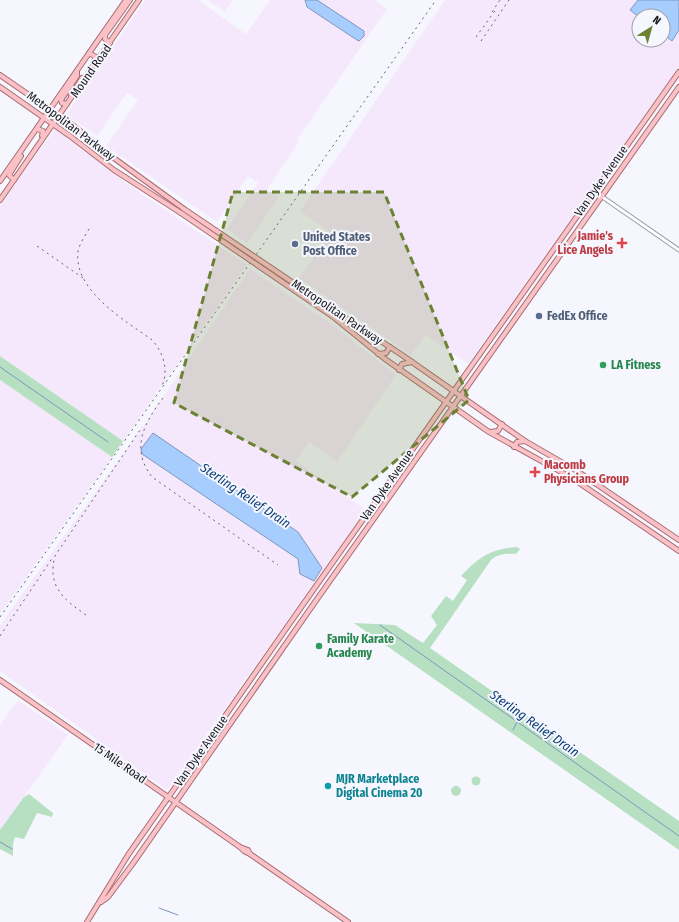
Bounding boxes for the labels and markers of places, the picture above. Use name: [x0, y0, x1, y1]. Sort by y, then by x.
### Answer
place label: Jamie's Lice Angels: [558, 229, 614, 257]
place label: United States Post Office: [303, 230, 371, 258]
marker: Jamie's Lice Angels: [616, 237, 628, 249]
marker: United States Post Office: [290, 239, 300, 249]
place label: FedEx Office: [547, 309, 607, 323]
marker: FedEx Office: [534, 311, 544, 321]
place label: LA Fitness: [611, 358, 661, 372]
marker: LA Fitness: [598, 360, 608, 370]
place label: Macomb Physicians Group: [544, 458, 630, 486]
marker: Macomb Physicians Group: [529, 466, 541, 478]
place label: Family Karate Academy: [326, 632, 394, 660]
marker: Family Karate Academy: [314, 641, 324, 651]
place label: MJR Marketplace Digital Cinema 20: [336, 772, 423, 800]
marker: MJR Marketplace Digital Cinema 20: [323, 781, 333, 791]

